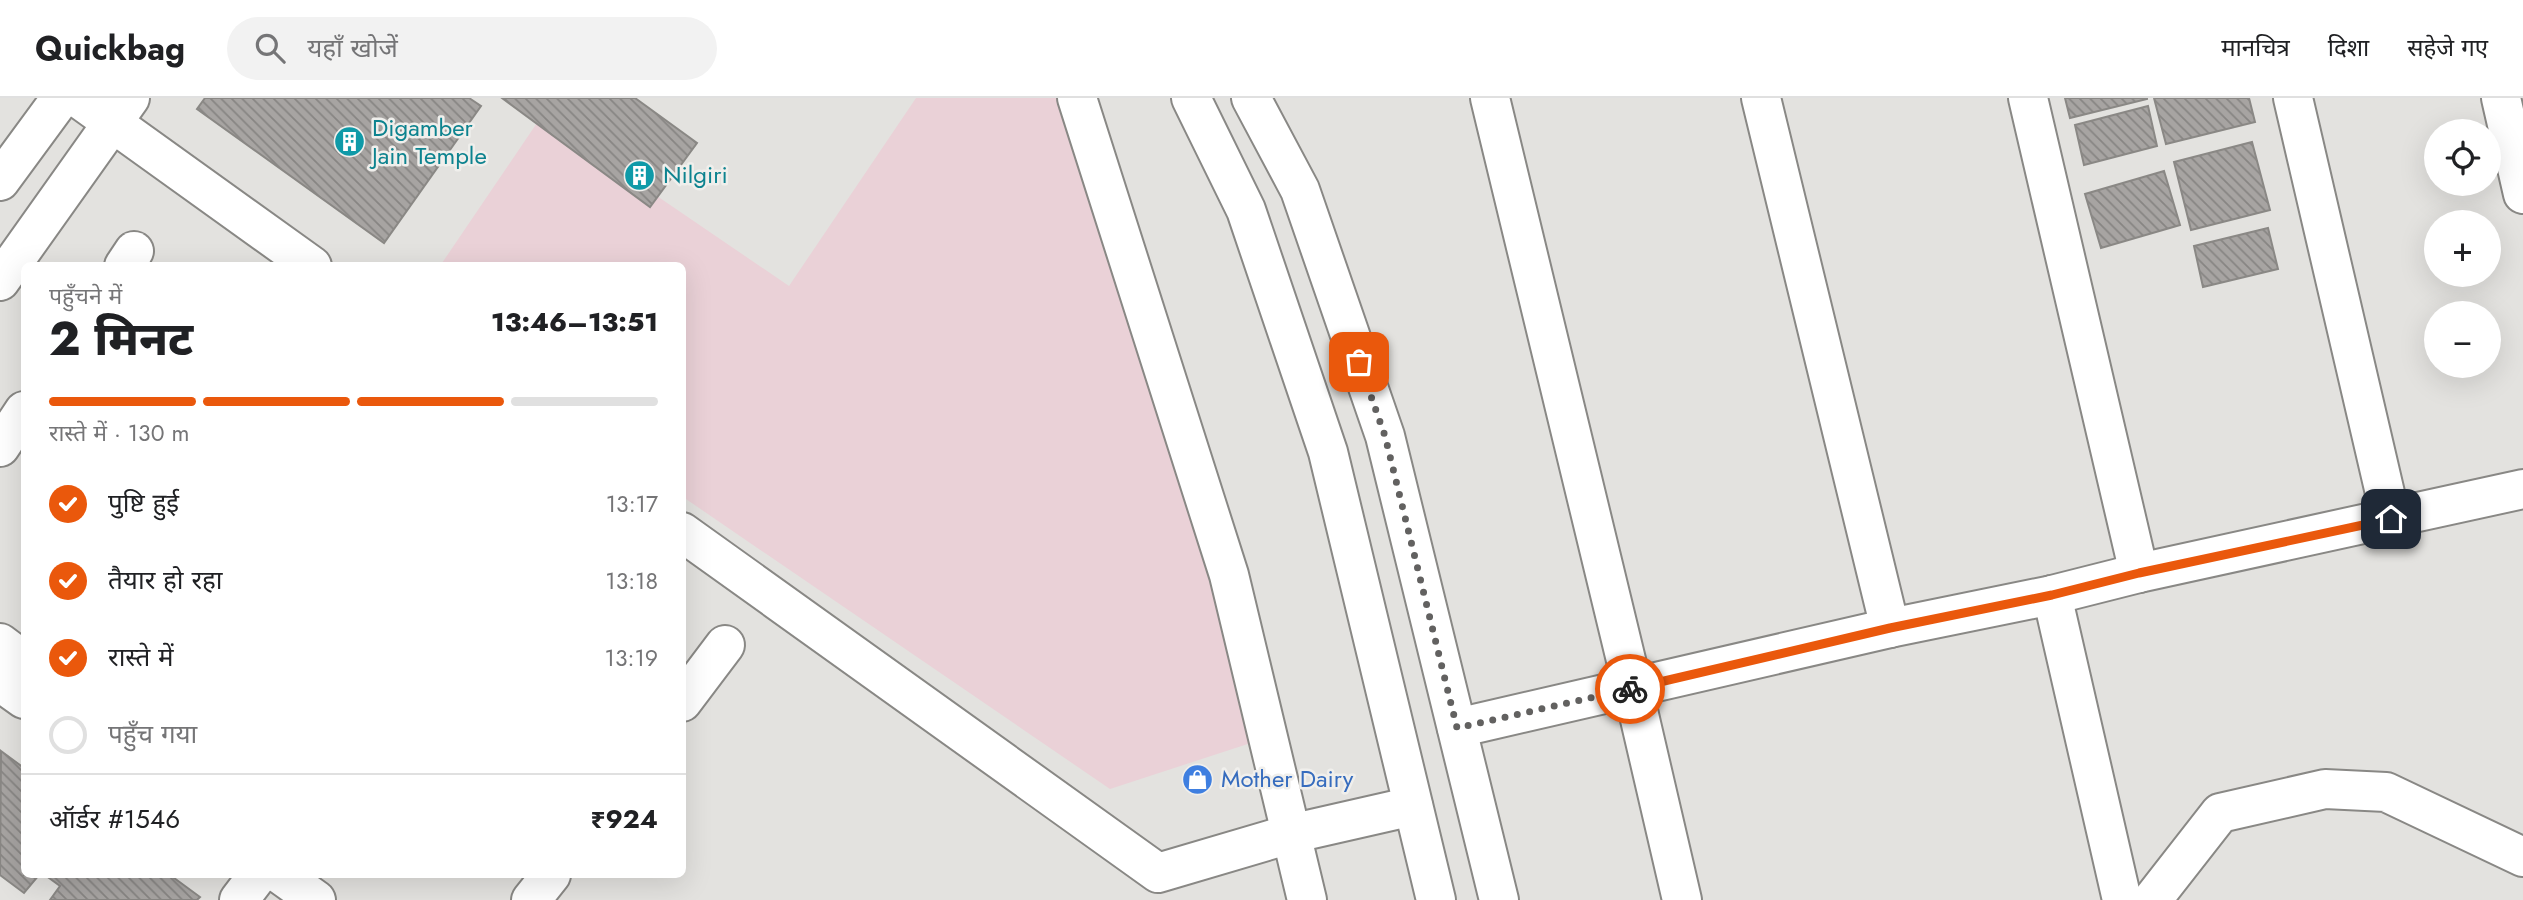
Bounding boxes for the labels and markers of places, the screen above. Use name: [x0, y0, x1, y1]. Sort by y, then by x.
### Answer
place label: Digamber Jain Temple: [369, 110, 487, 173]
building icon: Digamber Jain Temple: [332, 125, 366, 159]
place label: Nilgiri: [663, 157, 728, 192]
building icon: Nilgiri: [623, 158, 657, 192]
pin: [1329, 332, 1389, 392]
pin: [2361, 489, 2421, 549]
place label: Mother Dairy: [1221, 761, 1354, 796]
shop icon: Mother Dairy: [1181, 762, 1215, 796]

